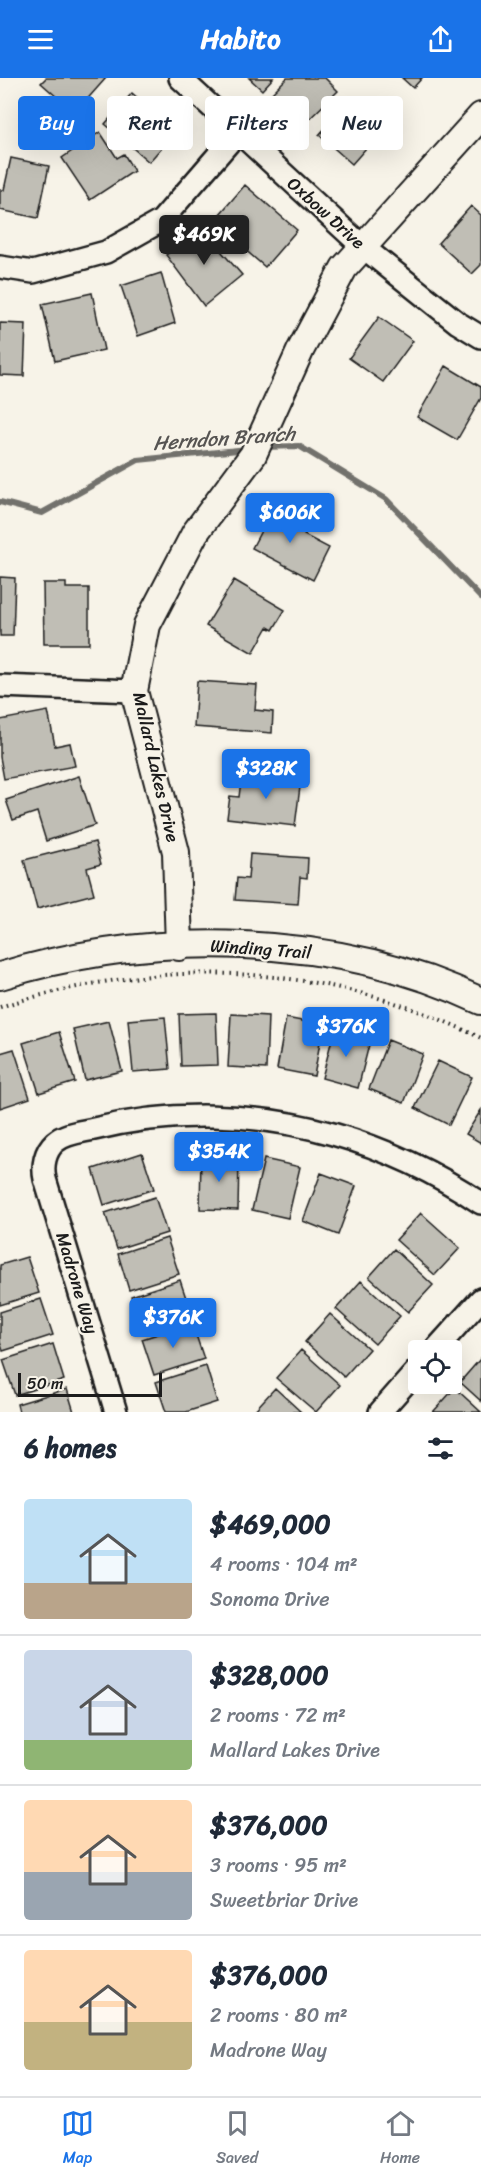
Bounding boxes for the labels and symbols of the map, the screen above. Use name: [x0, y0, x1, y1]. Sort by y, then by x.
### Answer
street label: Oxbow Drive: [279, 169, 373, 258]
pin: $469K: [162, 215, 246, 266]
water label: Herndon Branch: [152, 416, 299, 461]
pin: $606K: [248, 493, 332, 544]
street label: Mallard Lakes Drive: [123, 689, 189, 845]
pin: $328K: [224, 749, 308, 800]
street label: Winding Trail: [209, 930, 314, 969]
pin: $376K: [304, 1007, 388, 1058]
pin: $354K: [177, 1132, 261, 1183]
street label: Madrone Way: [46, 1228, 108, 1339]
pin: $376K: [131, 1298, 215, 1349]
scale bar: [18, 1370, 162, 1398]

